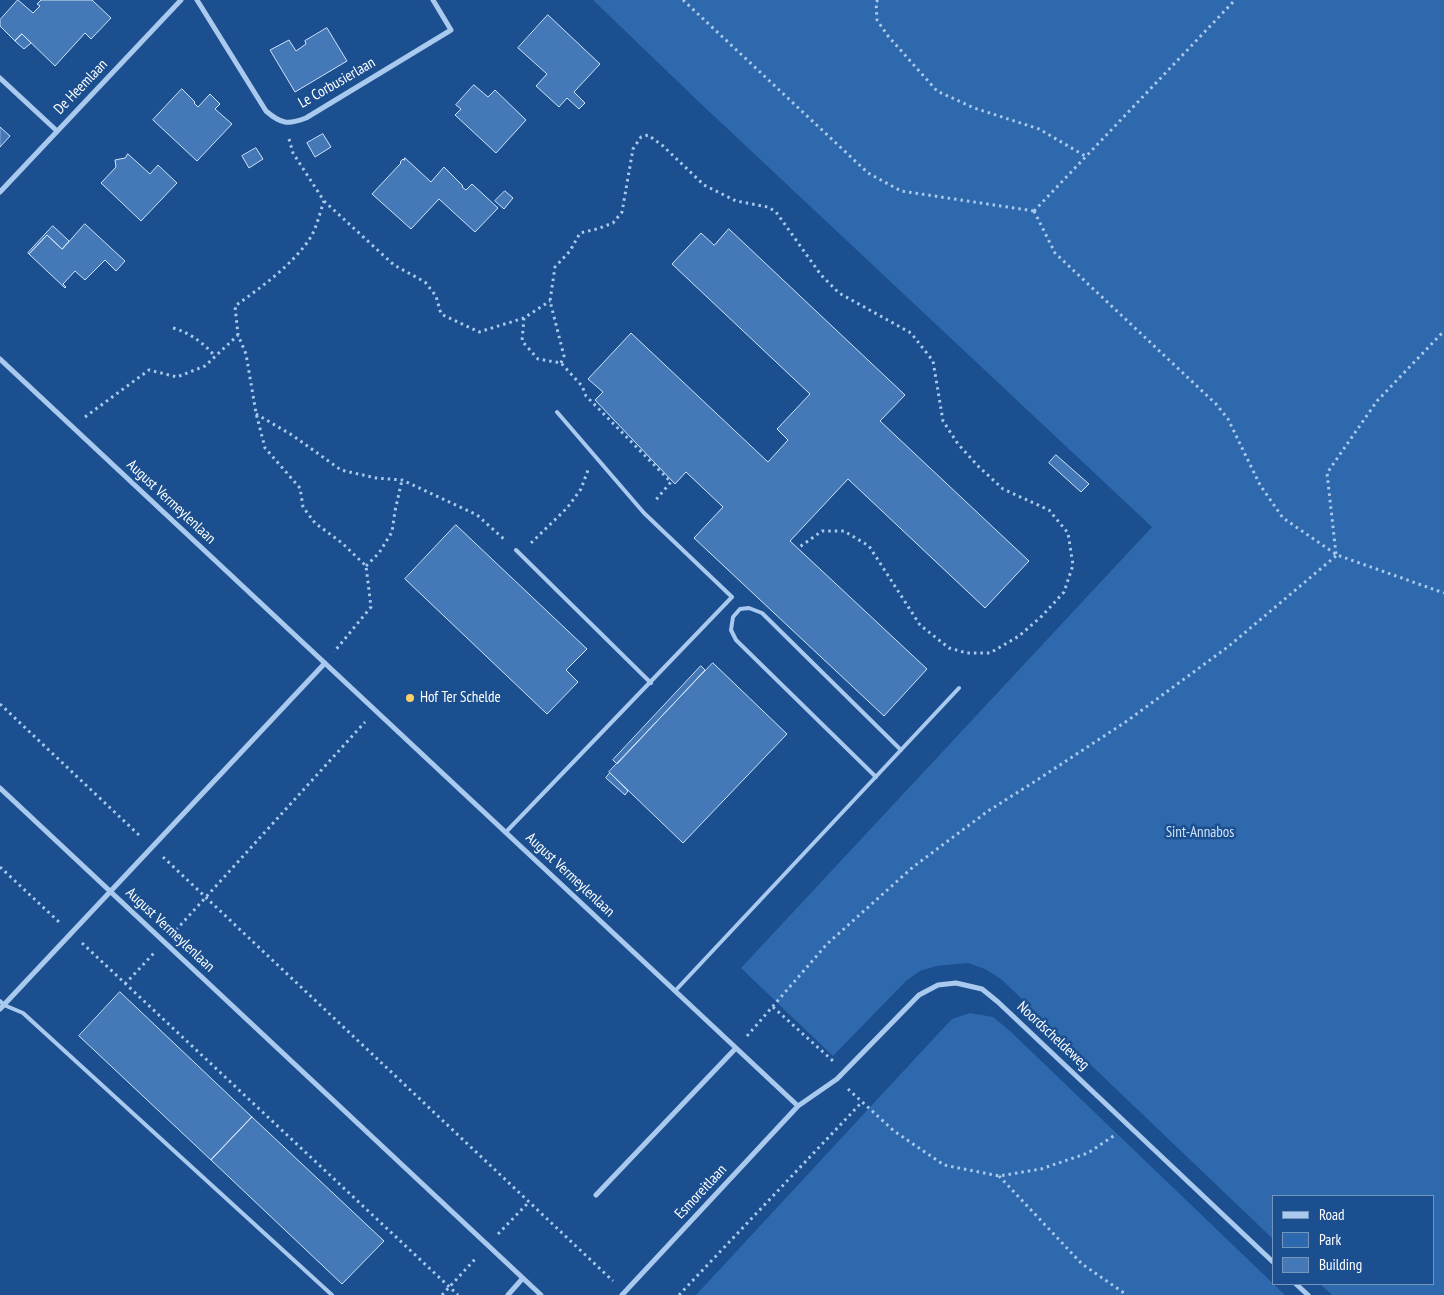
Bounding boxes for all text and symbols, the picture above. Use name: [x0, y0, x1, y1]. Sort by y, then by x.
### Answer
street label: Le Corbusierlaan: [295, 54, 379, 112]
street label: De Heemlaan: [50, 56, 112, 118]
street label: August Vermeylenlaan: [123, 456, 219, 548]
place label: Hof Ter Schelde: [420, 689, 501, 707]
marker: Hof Ter Schelde: [404, 692, 416, 704]
park label: Sint-Annabos: [1166, 824, 1234, 842]
street label: August Vermeylenlaan: [522, 829, 618, 921]
street label: August Vermeylenlaan: [122, 884, 218, 976]
street label: Noordscheldeweg: [1013, 998, 1093, 1074]
street label: Esmoreitlaan: [671, 1161, 731, 1223]
legend: [1272, 1195, 1434, 1285]
text: Road: [1319, 1205, 1345, 1224]
text: Park: [1319, 1230, 1341, 1249]
text: Building: [1319, 1255, 1362, 1274]

